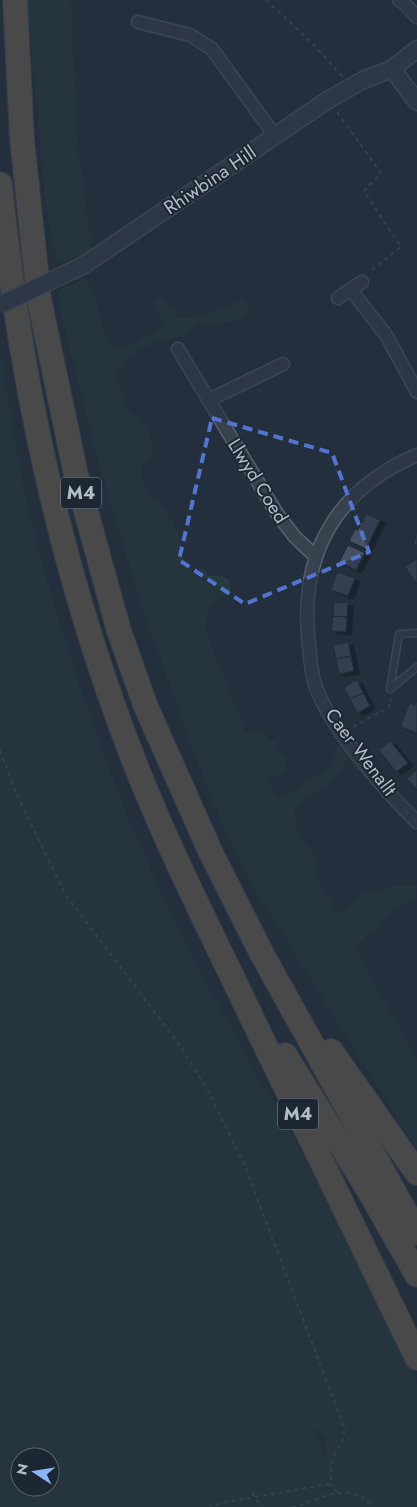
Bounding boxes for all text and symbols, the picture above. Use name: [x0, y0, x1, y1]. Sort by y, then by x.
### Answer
street label: Rhiwbina Hill: [158, 139, 262, 221]
street label: Llwyd Coed: [221, 433, 295, 529]
road number: M4: [61, 478, 101, 508]
street label: Caer Wenallt: [319, 702, 403, 802]
road number: M4: [278, 1098, 318, 1130]
north arrow: [10, 1447, 60, 1497]
text: N: [11, 1462, 33, 1477]

